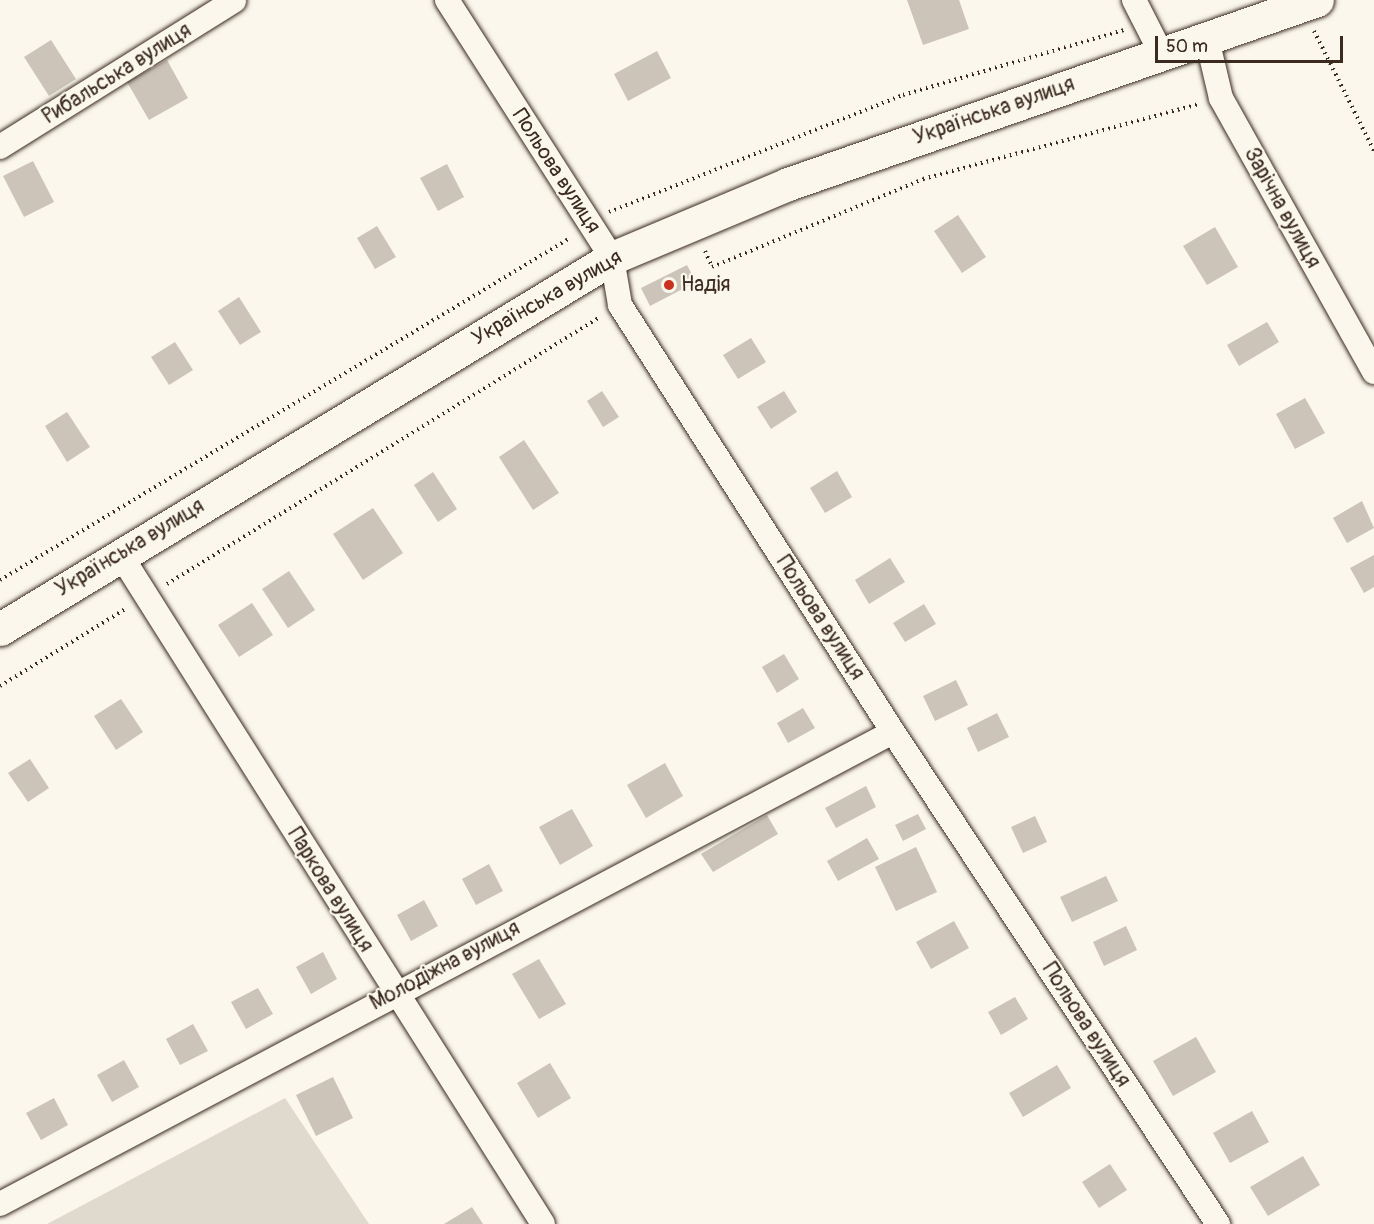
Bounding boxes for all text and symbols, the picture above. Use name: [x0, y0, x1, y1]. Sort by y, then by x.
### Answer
street label: Рибальська вулиця: [38, 18, 196, 130]
scale bar: [1158, 24, 1346, 62]
text: 50 m: [1166, 35, 1208, 58]
street label: Українська вулиця: [910, 72, 1078, 150]
street label: Польова вулиця: [506, 104, 606, 238]
street label: Зарічна вулиця: [1238, 143, 1326, 273]
street label: Українська вулиця: [468, 245, 626, 351]
place label: Надія: [681, 272, 730, 298]
marker: Надія: [662, 278, 676, 292]
street label: Українська вулиця: [51, 494, 209, 602]
street label: Польова вулиця: [770, 551, 870, 685]
street label: Паркова вулиця: [282, 823, 378, 957]
street label: Молодіжна вулиця: [366, 916, 524, 1016]
street label: Польова вулиця: [1036, 958, 1136, 1092]

